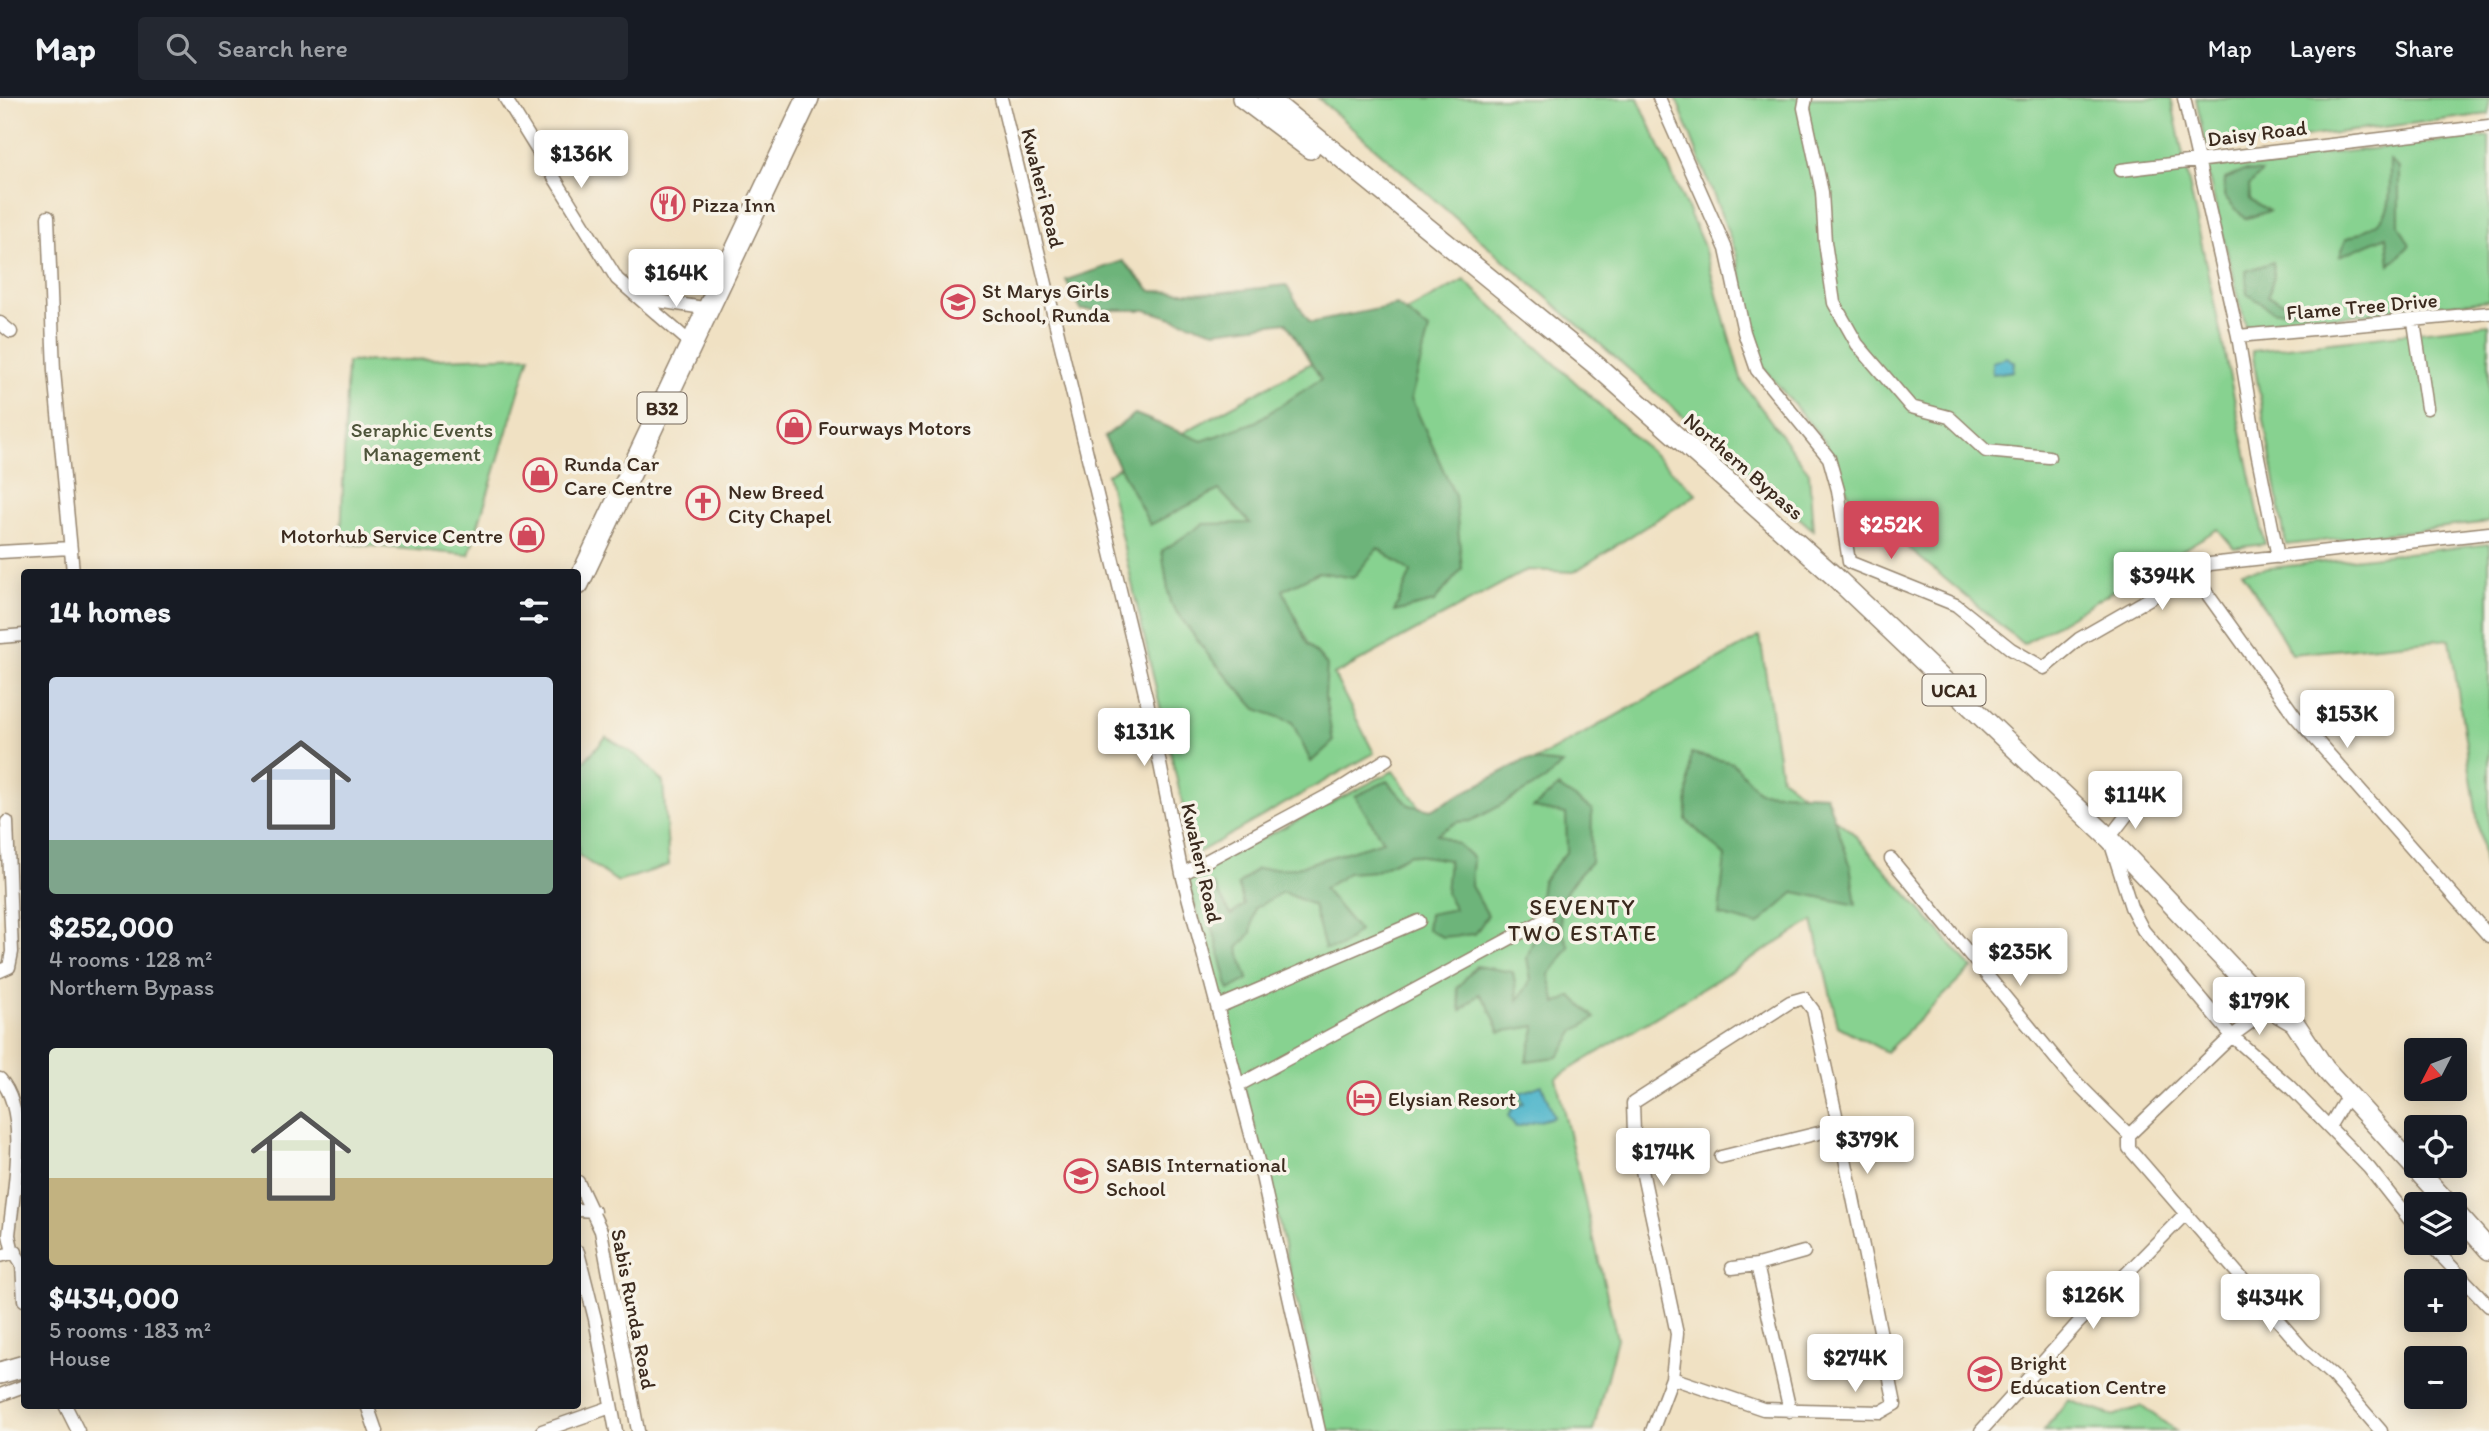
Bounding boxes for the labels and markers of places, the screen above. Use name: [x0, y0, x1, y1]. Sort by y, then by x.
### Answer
pin: $136K: [532, 130, 630, 190]
restaurant icon: Pizza Inn: [649, 185, 687, 223]
place label: Pizza Inn: [692, 192, 775, 217]
pin: $164K: [627, 250, 725, 309]
place label: St Marys Girls School, Runda: [982, 278, 1110, 327]
school or university icon: St Marys Girls School, Runda: [939, 283, 977, 321]
shop icon: Fourways Motors: [775, 408, 813, 446]
place label: Fourways Motors: [818, 415, 971, 440]
place label: Runda Car Care Centre: [564, 451, 673, 500]
shop icon: Runda Car Care Centre: [521, 456, 559, 494]
place label: New Breed City Chapel: [728, 479, 832, 528]
church icon: New Breed City Chapel: [684, 484, 722, 522]
pin: $252K: [1842, 502, 1940, 561]
shop icon: Motorhub Service Centre: [508, 516, 546, 554]
place label: Motorhub Service Centre: [280, 523, 503, 548]
pin: $394K: [2113, 552, 2211, 612]
pin: $153K: [2298, 690, 2396, 750]
pin: $131K: [1095, 708, 1193, 768]
pin: $114K: [2086, 772, 2184, 831]
pin: $235K: [1971, 928, 2069, 988]
pin: $179K: [2210, 978, 2308, 1037]
hotel icon: Elysian Resort: [1345, 1079, 1383, 1117]
place label: Elysian Resort: [1388, 1086, 1516, 1111]
pin: $379K: [1818, 1116, 1916, 1176]
pin: $174K: [1614, 1128, 1712, 1188]
place label: SABIS International School: [1106, 1152, 1287, 1201]
school or university icon: SABIS International School: [1062, 1157, 1100, 1195]
pin: $126K: [2044, 1272, 2142, 1331]
pin: $434K: [2221, 1274, 2319, 1334]
pin: $274K: [1806, 1334, 1904, 1394]
place label: Bright Education Centre: [2010, 1350, 2166, 1399]
school or university icon: Bright Education Centre: [1966, 1355, 2004, 1393]

